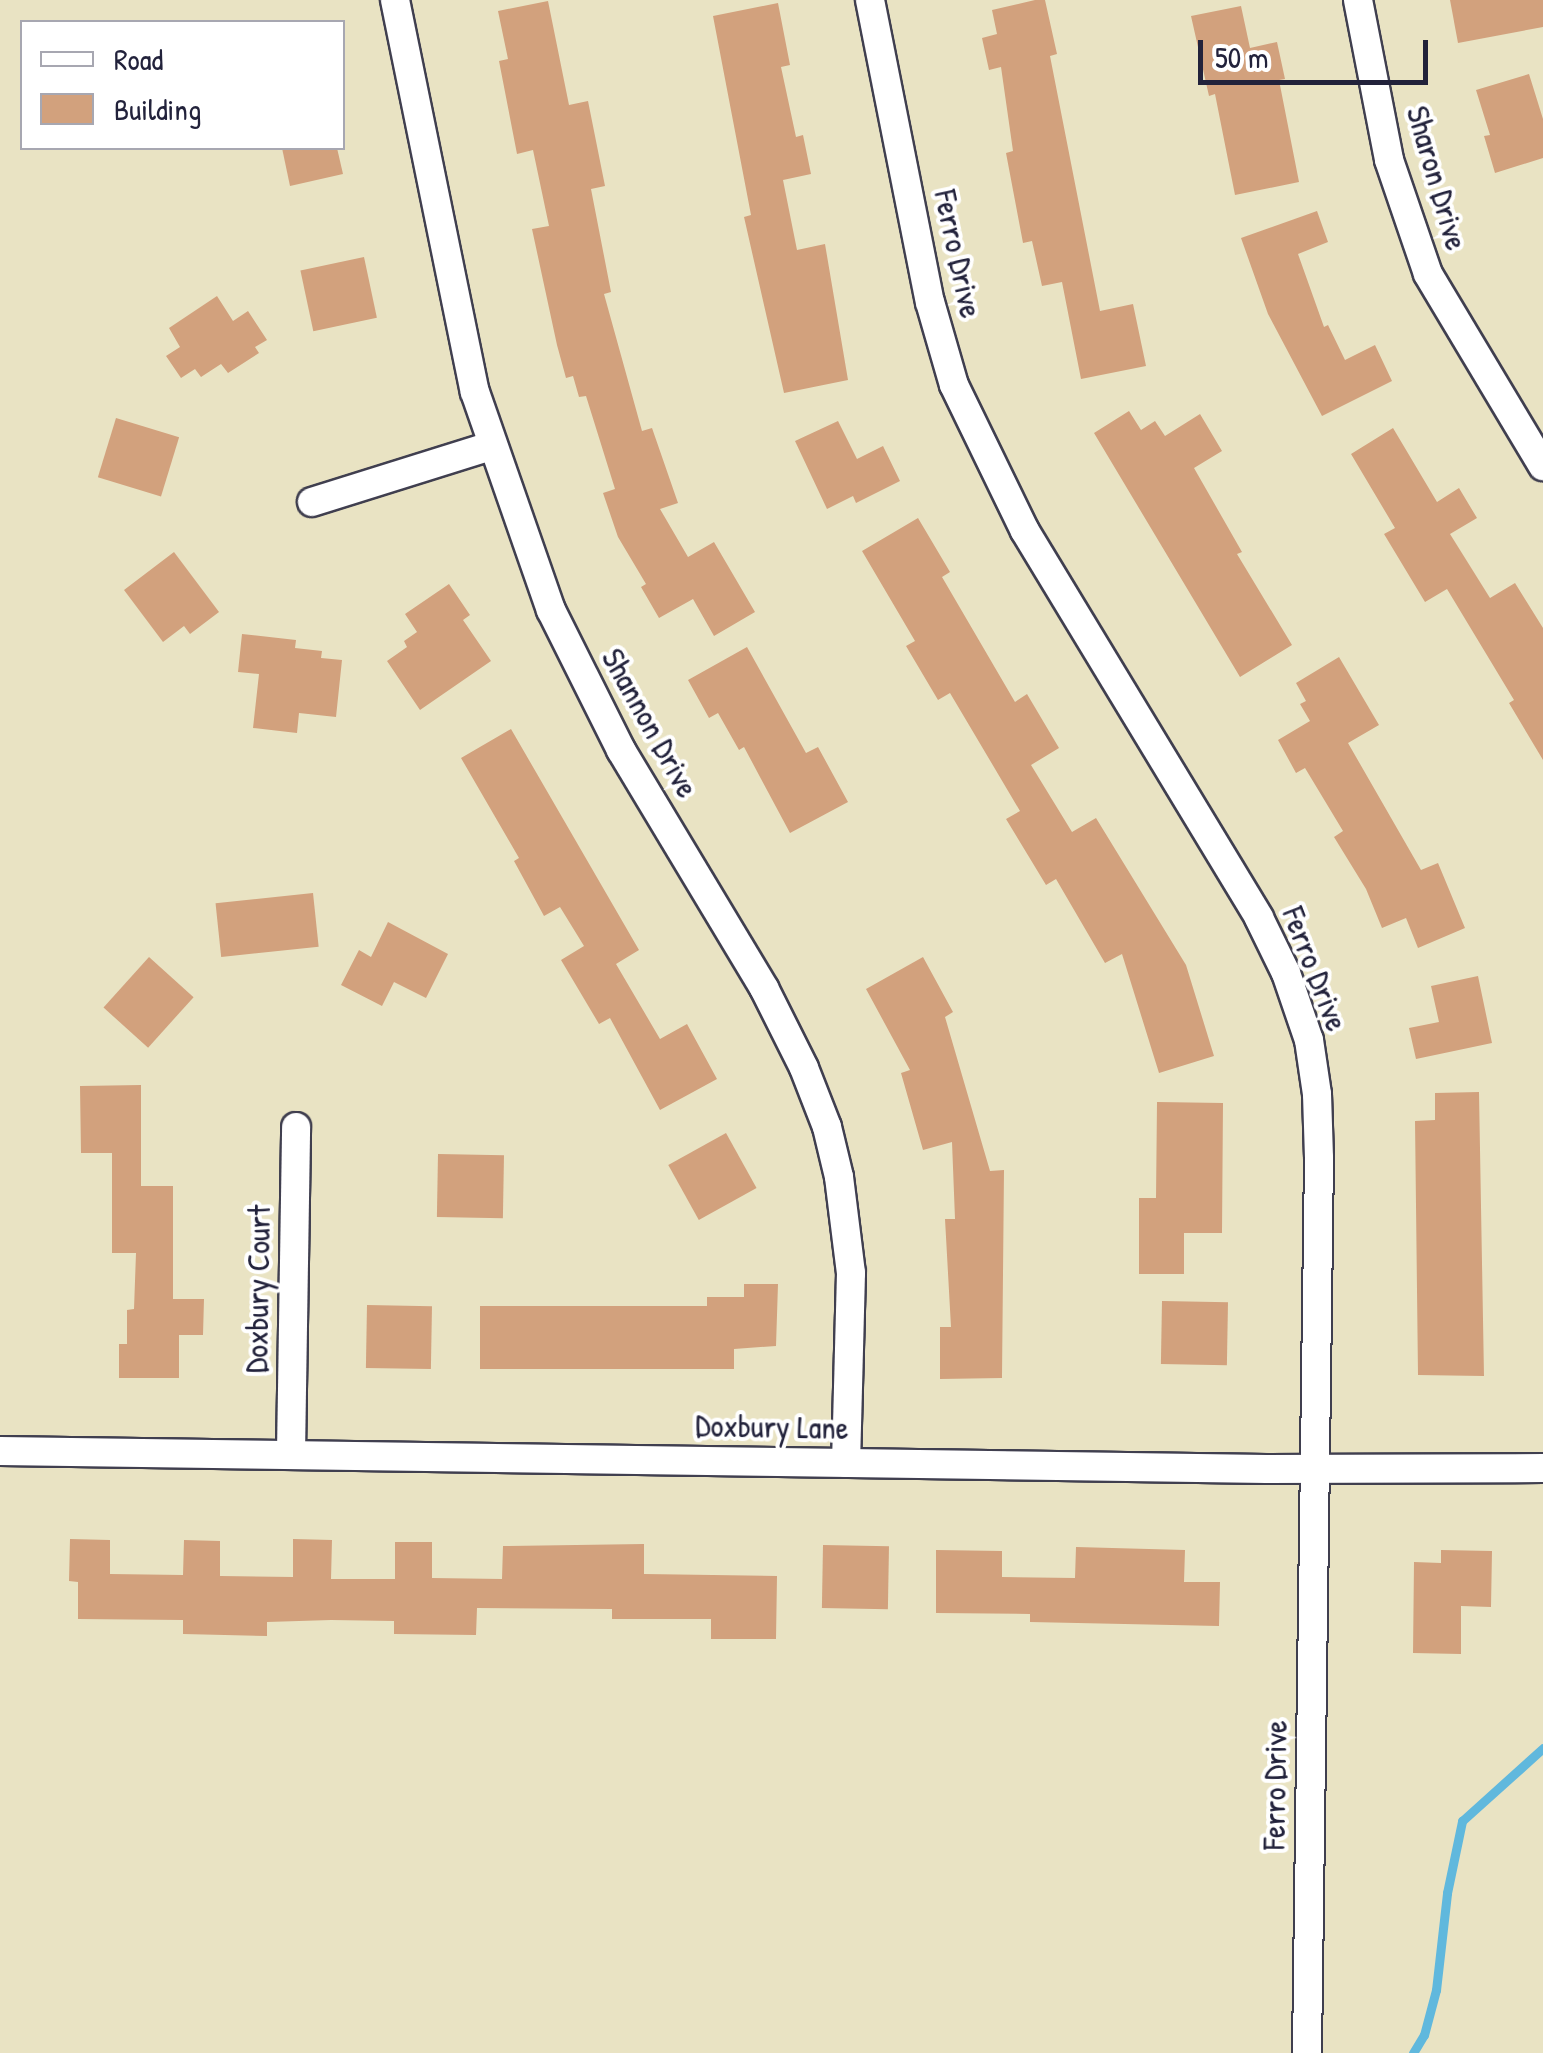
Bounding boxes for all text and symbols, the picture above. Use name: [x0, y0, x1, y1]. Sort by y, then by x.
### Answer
legend: [20, 20, 345, 150]
scale bar: [1203, 20, 1433, 82]
text: 50 m: [1215, 37, 1268, 77]
text: Road: [114, 39, 163, 79]
text: Building: [114, 89, 201, 129]
street label: Sharon Drive: [1398, 102, 1476, 254]
street label: Ferro Drive: [926, 186, 990, 322]
street label: Shannon Drive: [593, 642, 707, 804]
street label: Ferro Drive: [1274, 902, 1356, 1036]
street label: Doxbury Court: [237, 1205, 279, 1373]
street label: Doxbury Lane: [695, 1406, 849, 1448]
street label: Ferro Drive: [1255, 1720, 1295, 1850]

